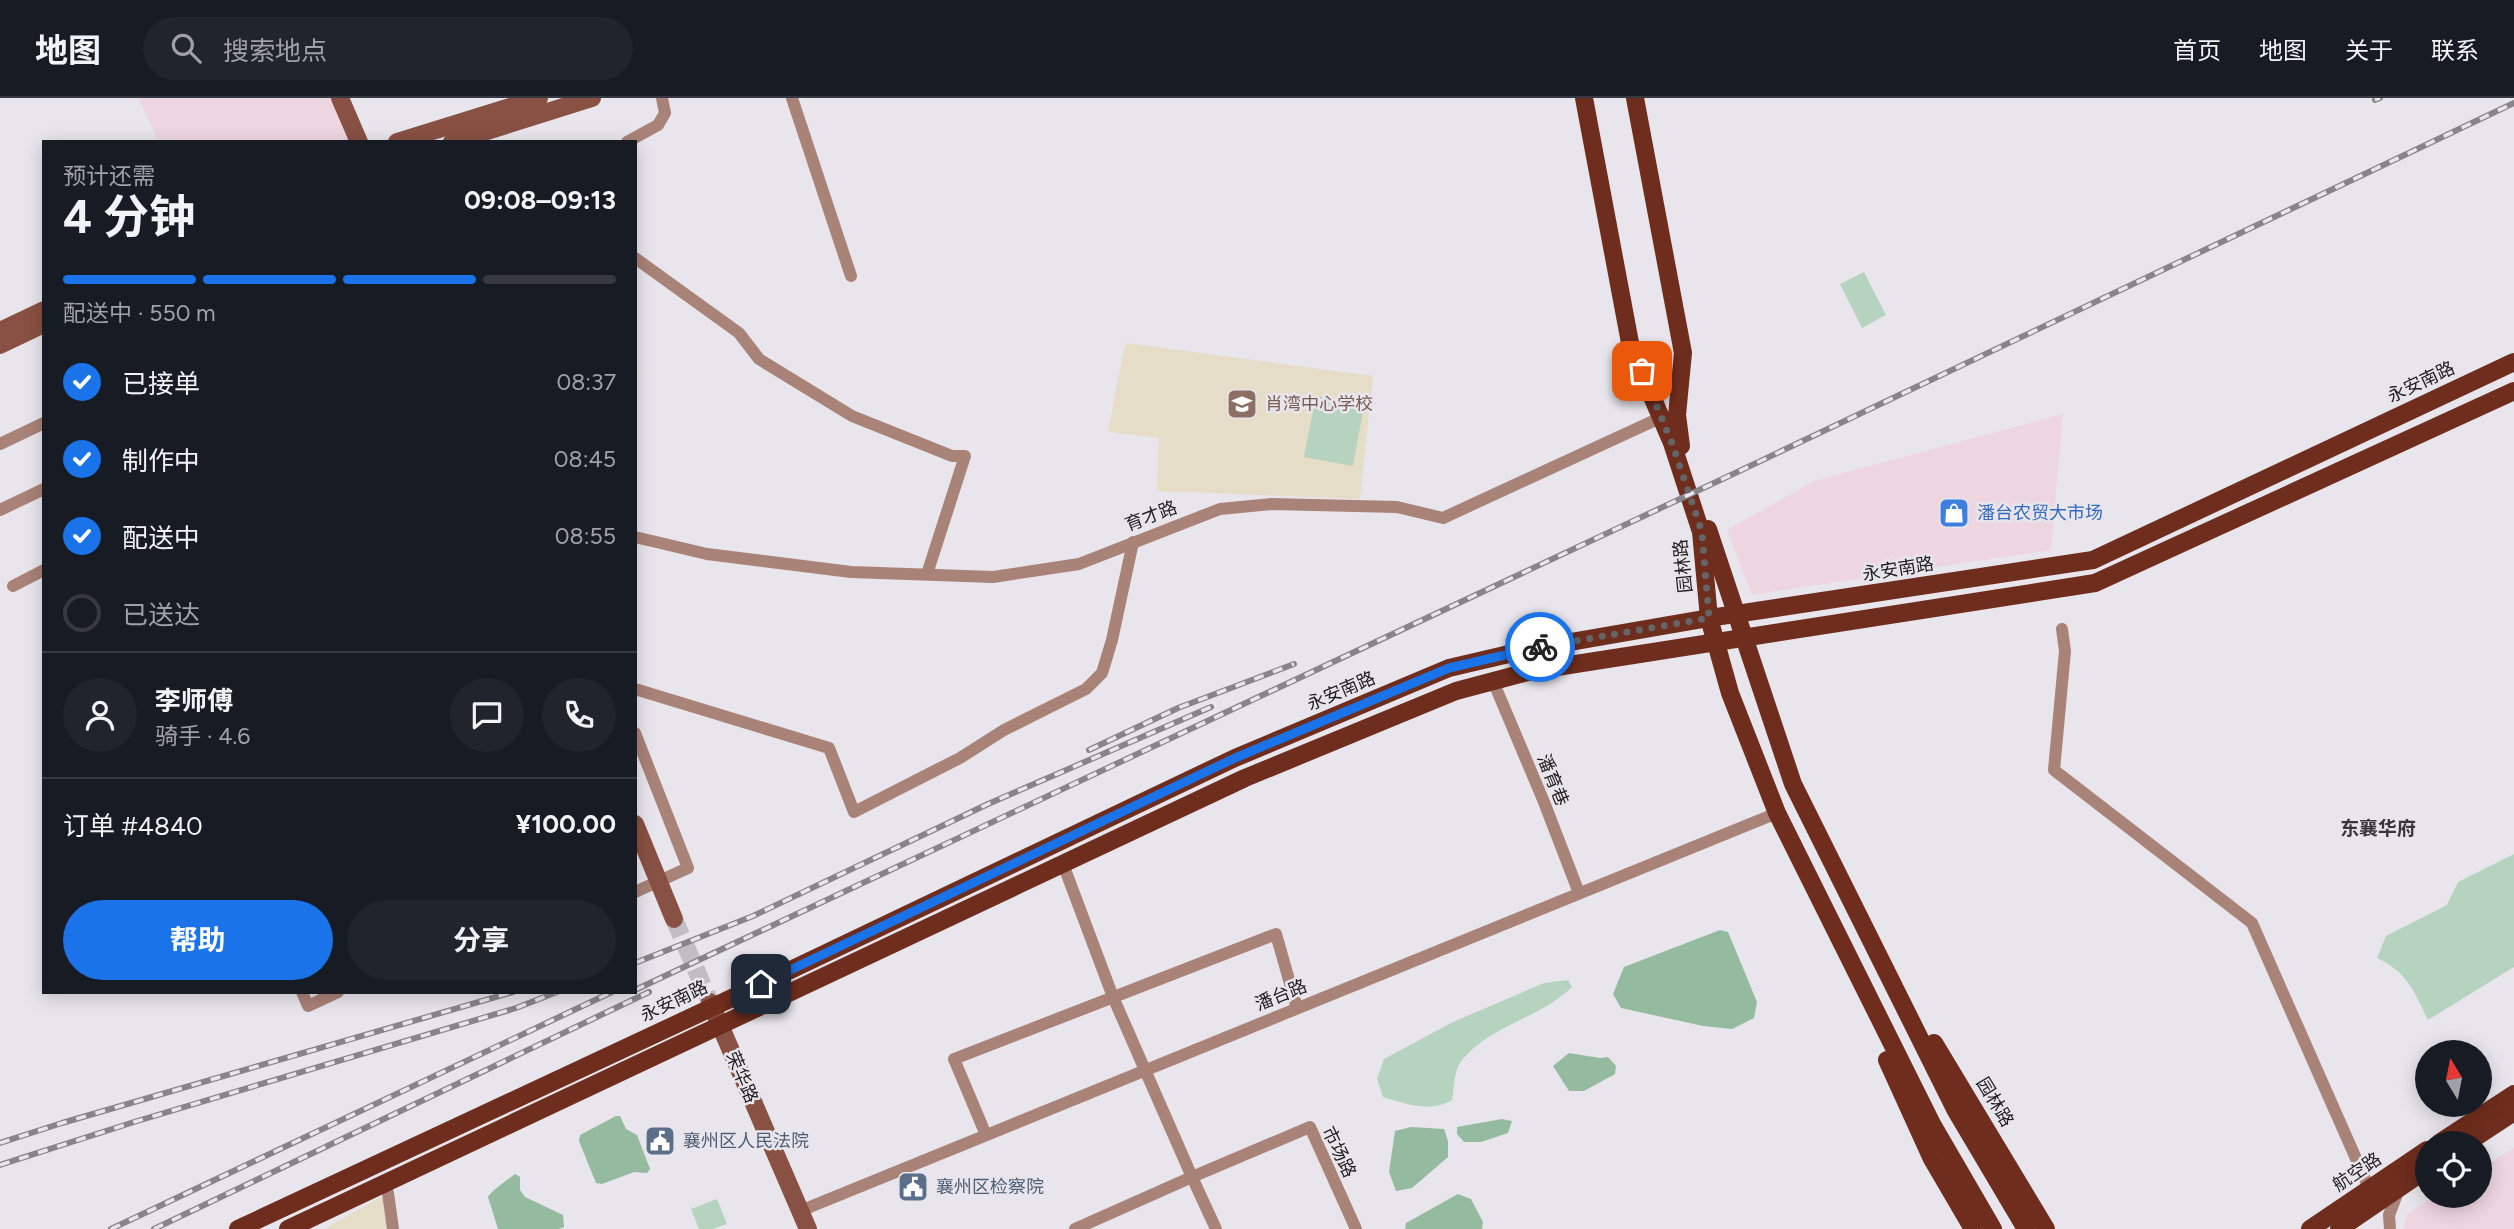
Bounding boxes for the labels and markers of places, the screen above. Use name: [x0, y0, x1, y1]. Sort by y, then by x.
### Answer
pin: [1612, 341, 1672, 401]
school or university icon: 肖湾中心学校: [1225, 387, 1259, 421]
place label: 肖湾中心学校: [1265, 393, 1373, 415]
shop icon: 潘台农贸大市场: [1937, 496, 1971, 530]
place label: 潘台农贸大市场: [1977, 502, 2103, 524]
pin: [731, 954, 791, 1014]
public building icon: 襄州区人民法院: [643, 1124, 677, 1158]
place label: 襄州区人民法院: [683, 1130, 809, 1152]
public building icon: 襄州区检察院: [896, 1170, 930, 1204]
place label: 襄州区检察院: [936, 1176, 1044, 1198]

